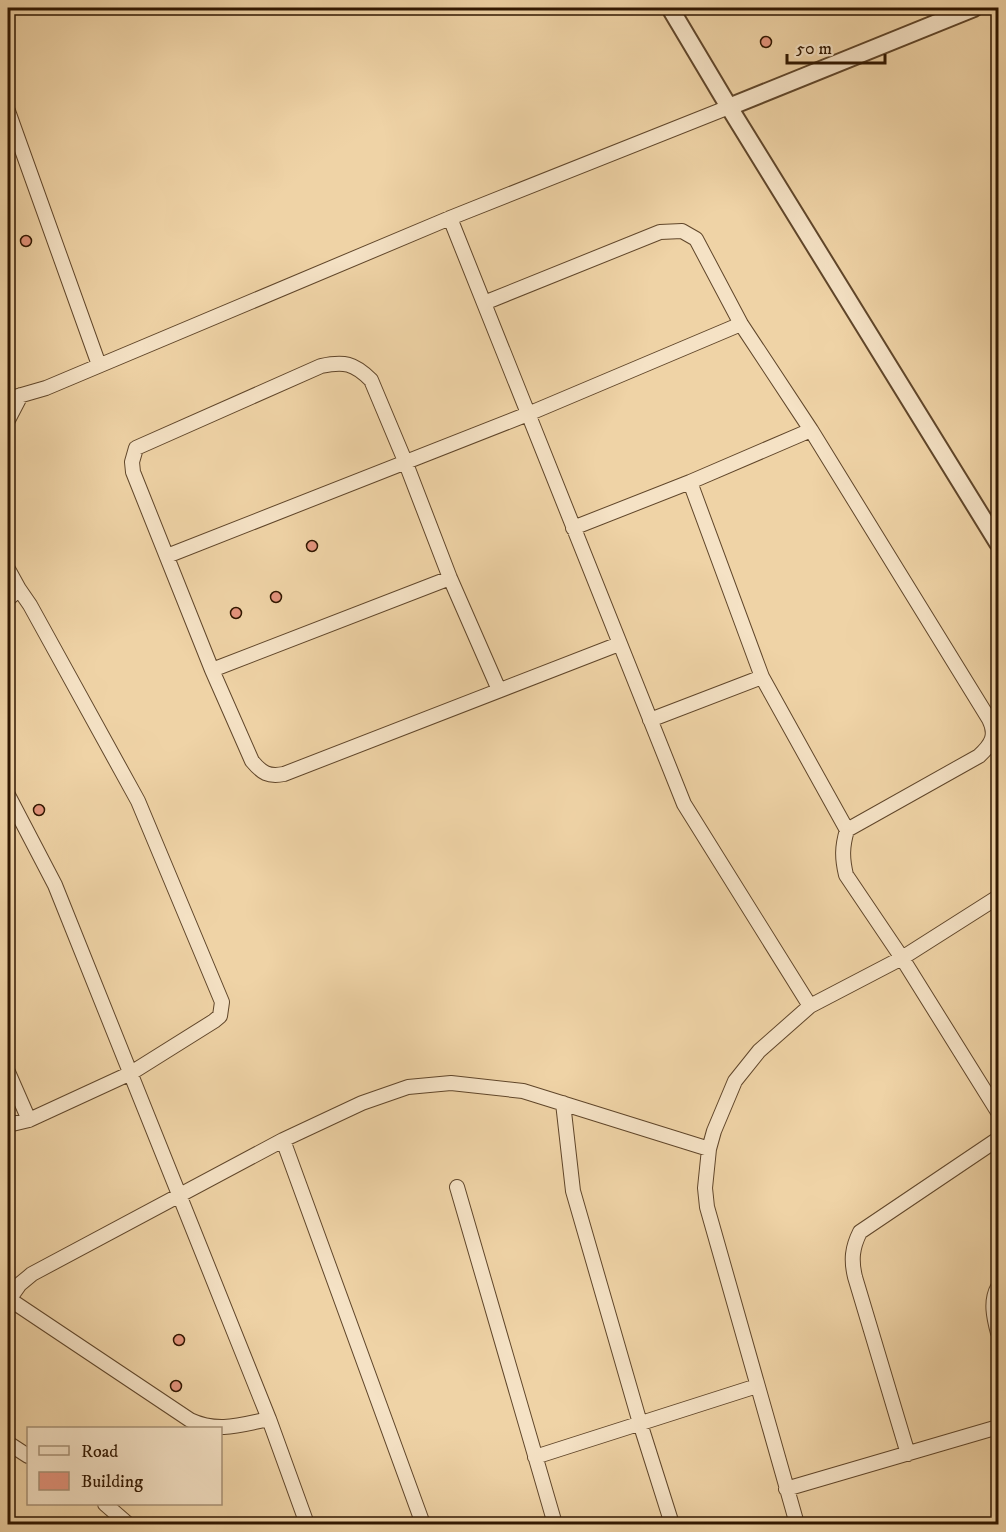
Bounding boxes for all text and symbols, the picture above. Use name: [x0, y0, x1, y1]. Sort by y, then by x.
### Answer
scale bar: [787, 27, 884, 65]
text: 50 m: [796, 38, 832, 60]
legend: [27, 1427, 222, 1505]
text: Road: [81, 1441, 118, 1463]
text: Building: [81, 1471, 143, 1493]

